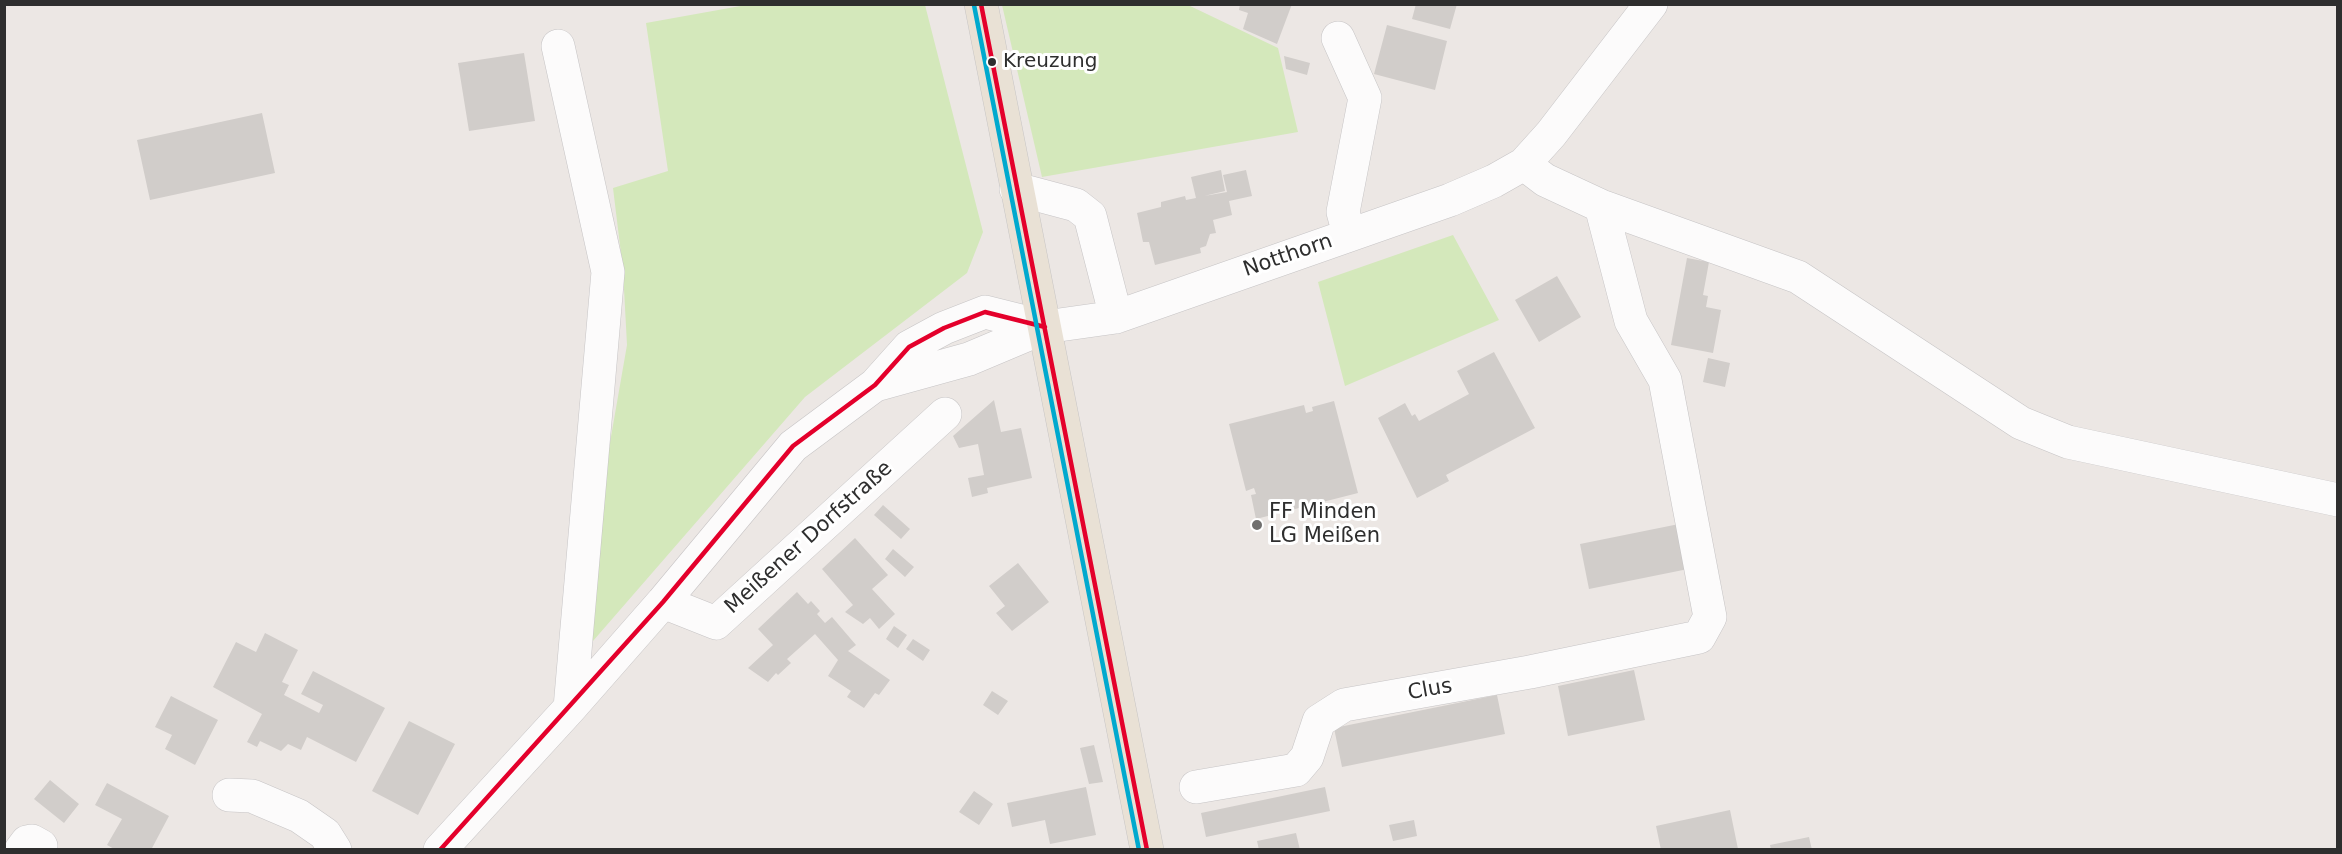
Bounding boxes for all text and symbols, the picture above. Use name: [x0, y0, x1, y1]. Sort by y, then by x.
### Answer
place label: Kreuzung: [1003, 50, 1097, 74]
marker: Kreuzung: [986, 56, 998, 68]
street label: Notthorn: [1240, 229, 1336, 283]
street label: Meißener Dorfstraße: [720, 456, 898, 620]
place label: FF Minden LG Meißen: [1269, 500, 1380, 550]
marker: FF Minden LG Meißen: [1250, 518, 1264, 532]
street label: Clus: [1406, 674, 1454, 706]

